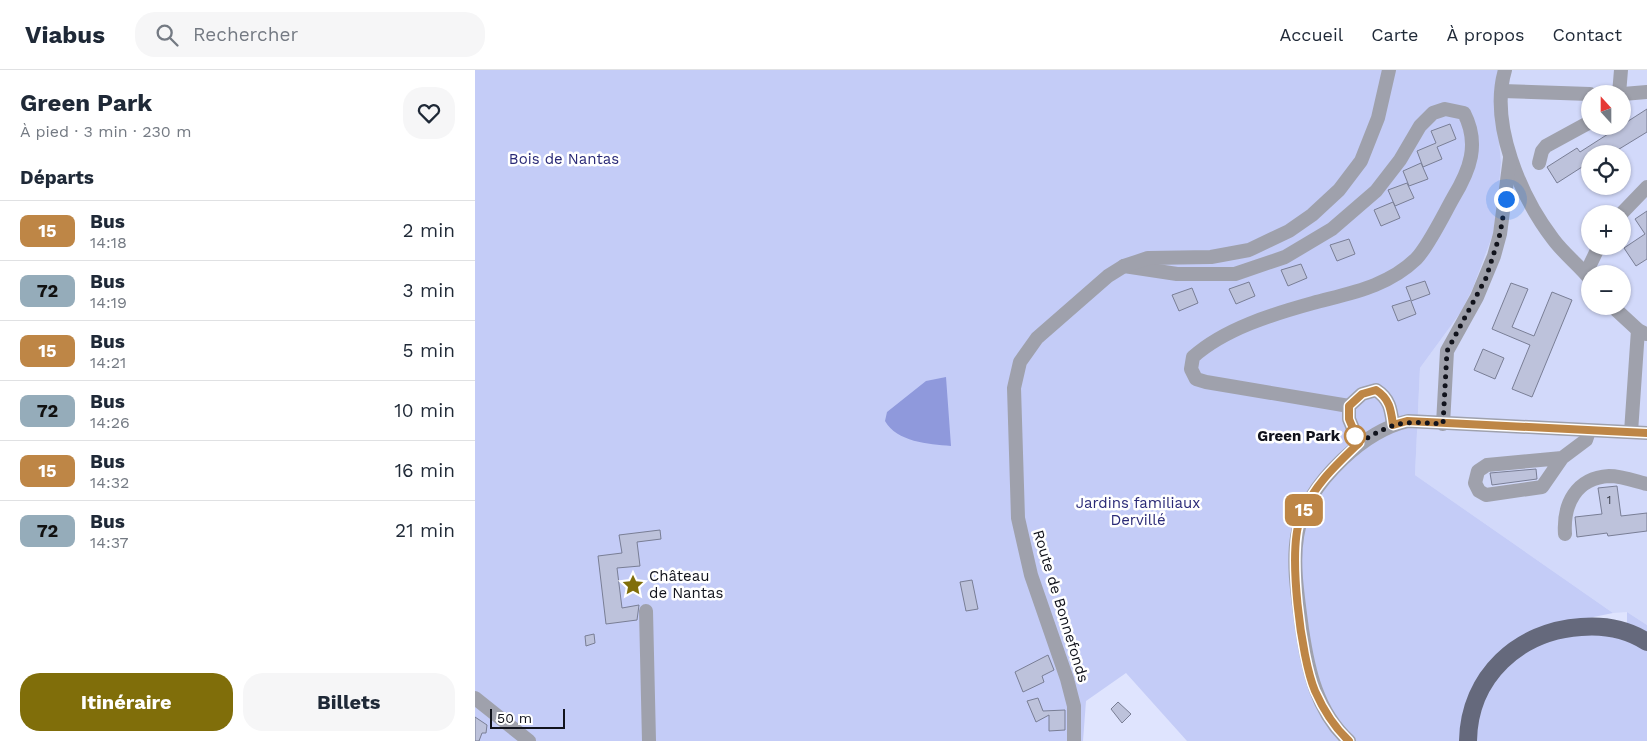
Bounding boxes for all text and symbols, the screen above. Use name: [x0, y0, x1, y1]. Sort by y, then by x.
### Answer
search box: [135, 12, 485, 57]
text: Viabus: [25, 21, 105, 49]
icon: search: [153, 21, 181, 49]
text: Rechercher: [193, 23, 298, 46]
text: Accueil: [1280, 24, 1343, 45]
text: Carte: [1371, 24, 1418, 45]
text: À propos: [1446, 24, 1524, 45]
text: Contact: [1552, 24, 1622, 45]
north arrow: [1581, 85, 1631, 135]
map controls: [1581, 85, 1631, 315]
button: heart: [403, 87, 455, 139]
text: Green Park: [20, 89, 152, 117]
text: À pied · 3 min · 230 m: [20, 122, 192, 141]
button: locate: [1581, 145, 1631, 195]
park label: Bois de Nantas: [509, 150, 619, 168]
text: Départs: [20, 166, 94, 189]
your location: [1494, 187, 1519, 212]
button: +: [1581, 205, 1631, 255]
text: Bus: [90, 210, 125, 233]
text: 2 min: [403, 219, 455, 242]
text: 15: [38, 220, 57, 241]
text: 14:18: [90, 233, 127, 252]
button: −: [1581, 265, 1631, 315]
text: Bus: [90, 270, 125, 293]
text: 3 min: [403, 279, 455, 302]
text: 72: [37, 280, 58, 301]
text: 14:19: [90, 293, 127, 312]
text: Bus: [90, 330, 125, 353]
text: 5 min: [403, 339, 455, 362]
text: 15: [38, 340, 57, 361]
text: 14:21: [90, 353, 126, 372]
text: Bus: [90, 390, 125, 413]
text: 10 min: [394, 399, 455, 422]
text: 72: [37, 400, 58, 421]
text: 14:26: [90, 413, 130, 432]
marker: Green Park: [1344, 425, 1366, 447]
place label: Green Park: [1257, 427, 1341, 445]
text: Bus: [90, 450, 125, 473]
text: 16 min: [395, 459, 455, 482]
text: 15: [38, 460, 57, 481]
text: 14:32: [90, 473, 129, 492]
house number: 1: [1607, 493, 1611, 507]
park label: Jardins familiaux Dervillé: [1076, 494, 1200, 529]
line badge: 15: [1281, 494, 1327, 526]
text: 15: [1295, 499, 1313, 520]
text: Bus: [90, 510, 125, 533]
text: 21 min: [395, 519, 455, 542]
text: 72: [37, 520, 58, 541]
street label: Route de Bonnefonds: [1029, 528, 1093, 684]
text: 14:37: [90, 533, 128, 552]
place label: Château de Nantas: [649, 567, 724, 602]
place icon: Château de Nantas: [620, 572, 646, 598]
button: Itinéraire: [20, 673, 233, 731]
button: Billets: [243, 673, 455, 731]
scale bar: [490, 706, 565, 729]
text: 50 m: [497, 710, 532, 726]

